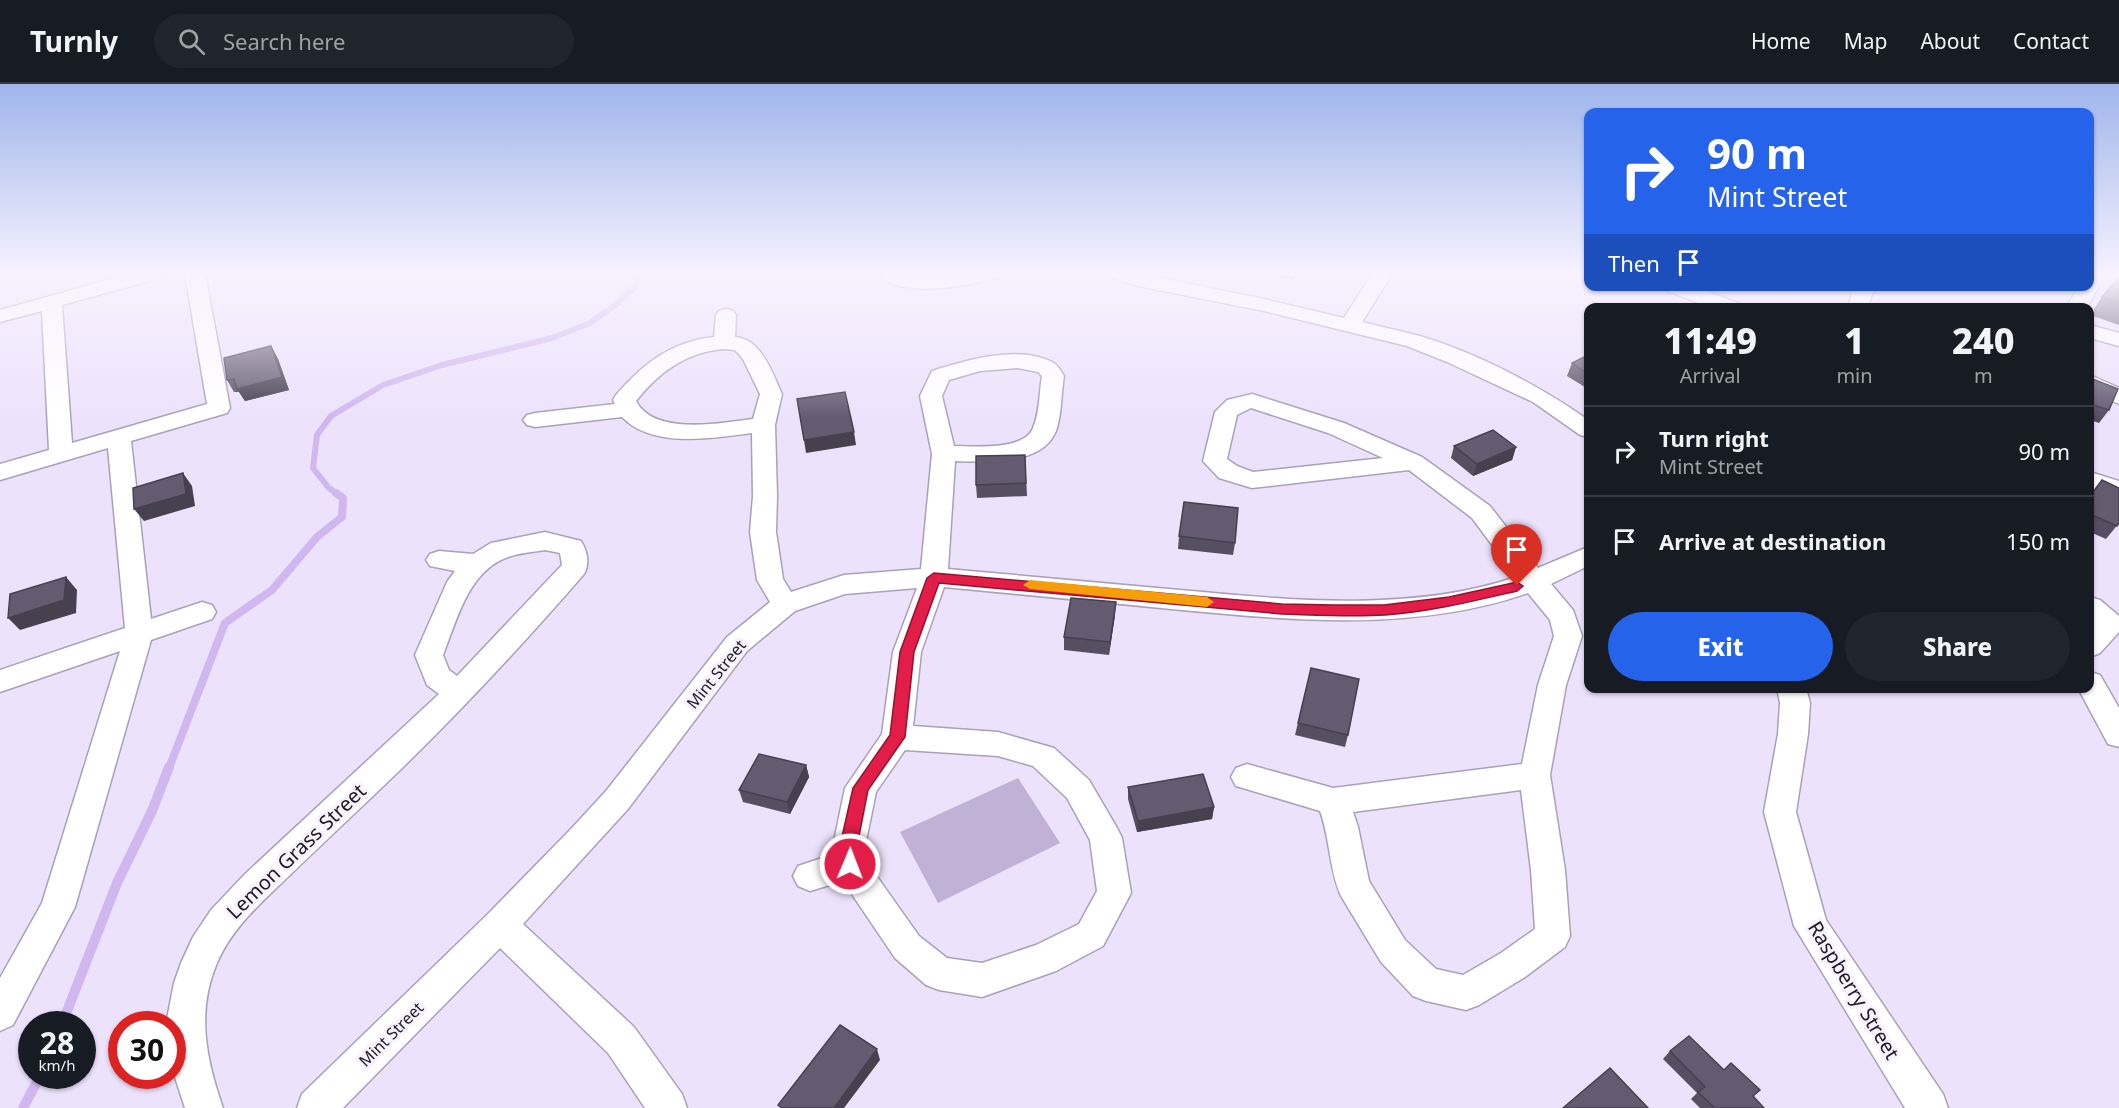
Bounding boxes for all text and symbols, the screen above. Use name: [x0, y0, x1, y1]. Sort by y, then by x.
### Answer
search box: [154, 14, 574, 68]
text: Turnly: [30, 22, 118, 60]
icon: search: [175, 25, 208, 58]
text: Search here: [223, 26, 345, 56]
text: Home: [1751, 27, 1811, 55]
text: Map: [1844, 27, 1887, 55]
text: About: [1920, 27, 1980, 55]
text: Contact: [2013, 27, 2089, 55]
text: 90 m: [1707, 124, 1807, 181]
icon: right: [1608, 132, 1686, 210]
text: Mint Street: [1707, 178, 1847, 215]
icon: arrive: [1672, 246, 1705, 279]
text: Then: [1608, 248, 1660, 278]
text: 11:49: [1663, 316, 1757, 365]
text: 1: [1844, 316, 1865, 365]
text: 240: [1952, 316, 2015, 365]
text: Arrival: [1680, 362, 1741, 389]
text: min: [1836, 362, 1873, 389]
text: m: [1974, 362, 1993, 389]
text: Turn right: [1659, 423, 1769, 453]
icon: right: [1608, 435, 1641, 468]
text: 90 m: [2019, 436, 2070, 466]
text: Mint Street: [1659, 453, 1763, 480]
pin: [1491, 524, 1542, 586]
icon: arrive: [1608, 525, 1641, 558]
text: Arrive at destination: [1659, 526, 1886, 556]
text: 150 m: [2006, 526, 2070, 556]
icon: arrive: [1500, 533, 1533, 566]
button: Exit: [1608, 612, 1833, 681]
button: Share: [1845, 612, 2070, 681]
street label: Mint Street: [681, 635, 751, 713]
street label: Lemon Grass Street: [220, 777, 372, 925]
position arrow: [818, 832, 882, 896]
street label: Raspberry Street: [1802, 916, 1906, 1064]
street label: Mint Street: [354, 997, 428, 1071]
speed limit sign: 30: [108, 1011, 186, 1089]
text: 28: [40, 1022, 74, 1063]
text: km/h: [39, 1055, 75, 1075]

